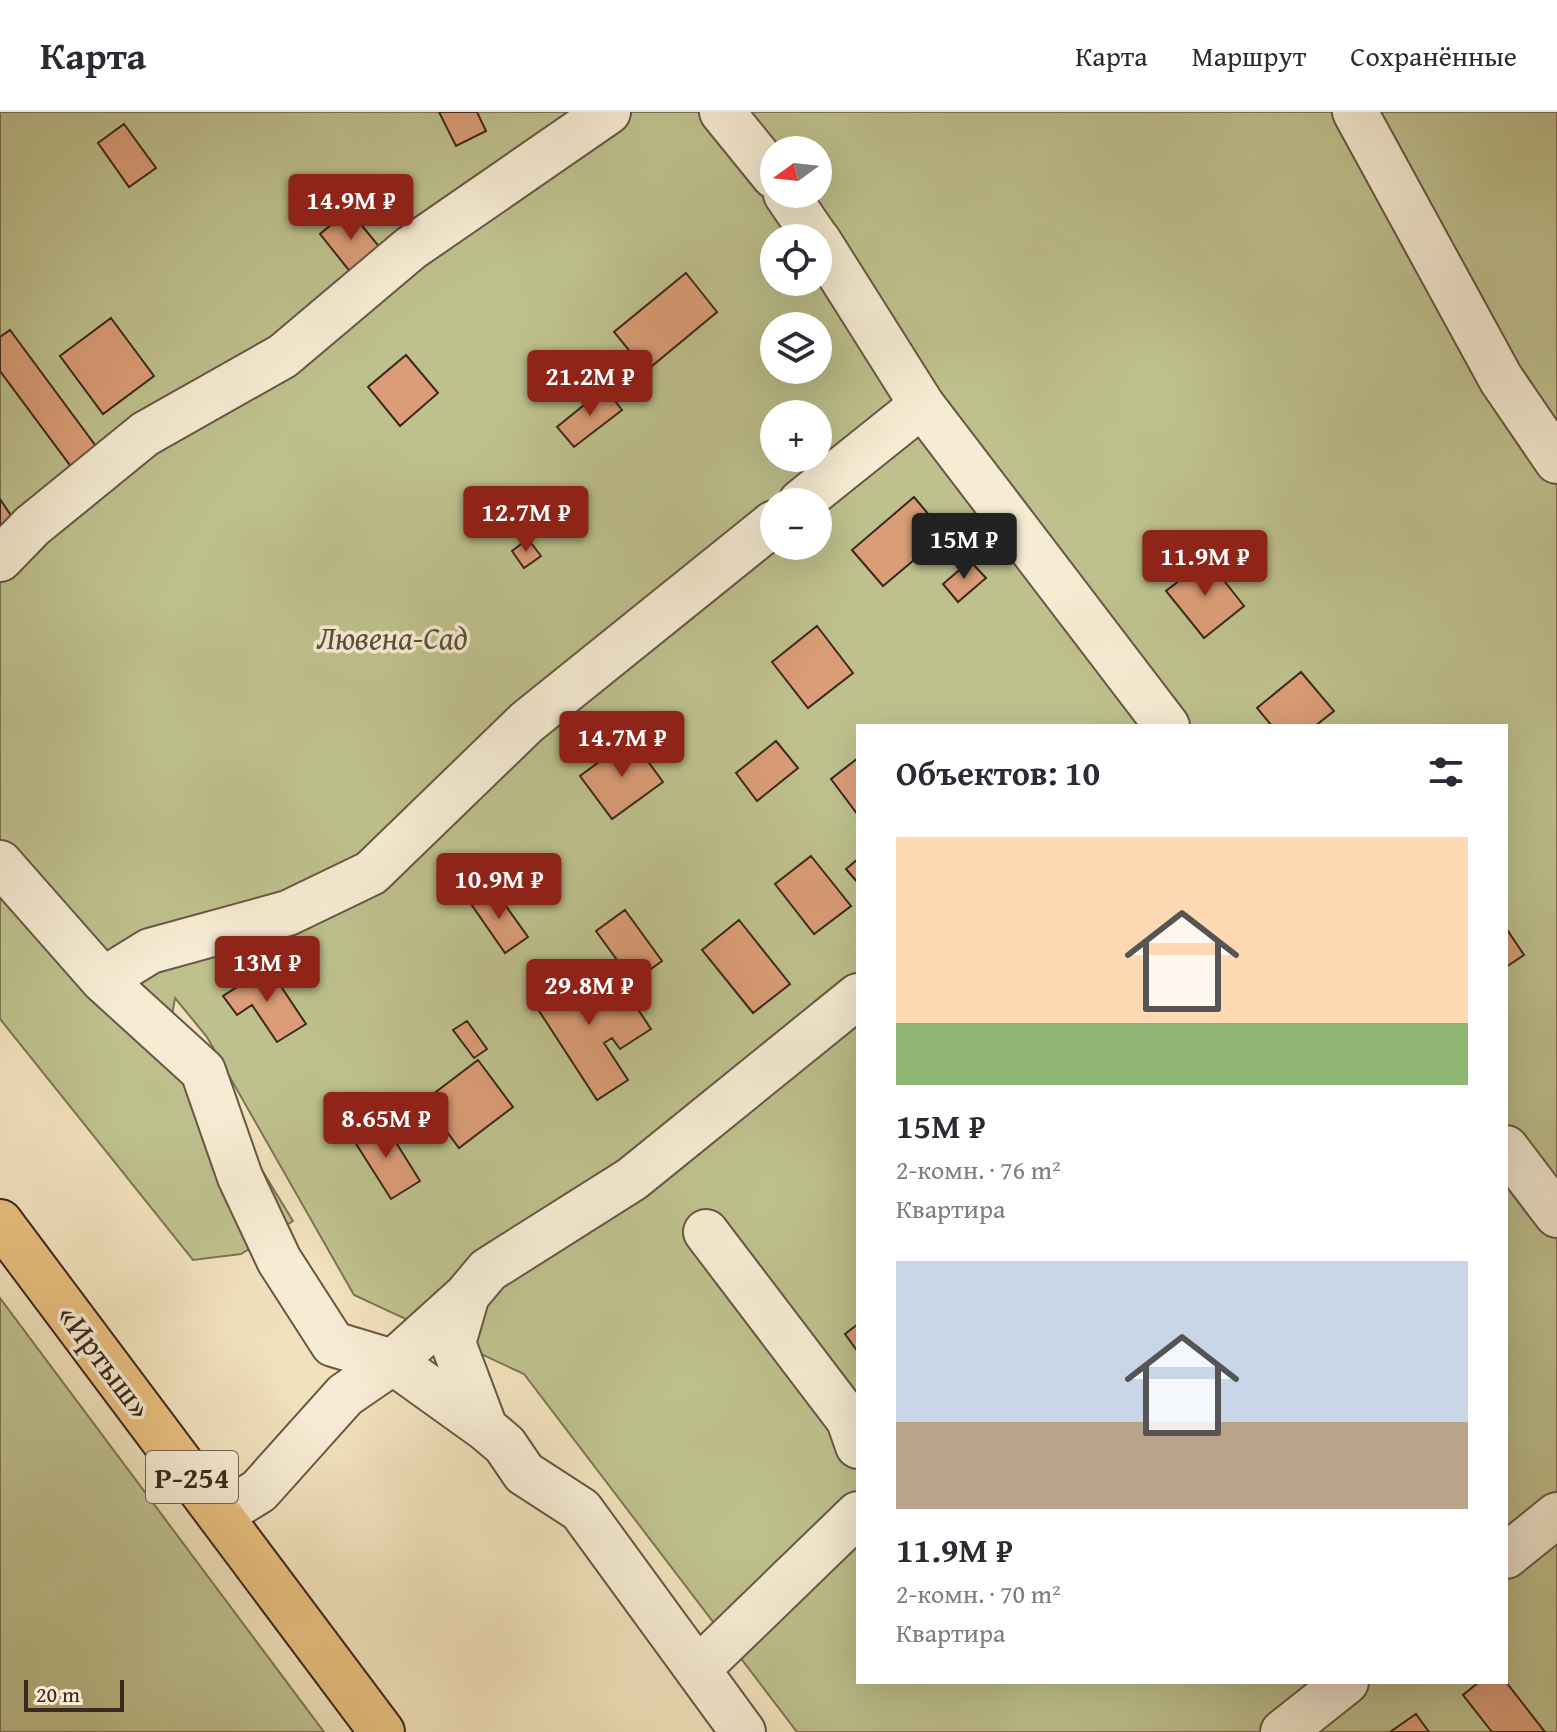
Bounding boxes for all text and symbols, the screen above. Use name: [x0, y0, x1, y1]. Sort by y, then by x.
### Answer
text: Карта: [40, 27, 146, 83]
text: Карта: [1075, 35, 1148, 76]
text: Маршрут: [1192, 35, 1306, 76]
text: Сохранённые: [1350, 35, 1517, 76]
north arrow: [760, 136, 832, 208]
map controls: [760, 136, 832, 560]
pin: 14.9M ₽: [277, 174, 425, 242]
text: 14.9M ₽: [306, 180, 396, 219]
button: locate: [760, 224, 832, 296]
button: layers: [760, 312, 832, 384]
pin: 21.2M ₽: [516, 350, 664, 418]
text: 21.2M ₽: [545, 356, 635, 395]
button: +: [760, 400, 832, 472]
pin: 12.7M ₽: [452, 486, 600, 554]
button: −: [760, 488, 832, 560]
text: 12.7M ₽: [481, 492, 571, 531]
pin: 15M ₽: [908, 513, 1020, 581]
text: 15M ₽: [930, 519, 998, 558]
pin: 11.9M ₽: [1131, 530, 1279, 598]
text: 11.9M ₽: [1160, 536, 1250, 575]
park label: Лювена-Сад: [317, 614, 468, 661]
pin: 14.7M ₽: [548, 711, 696, 779]
text: 14.7M ₽: [577, 717, 667, 756]
text: Объектов: 10: [896, 748, 1100, 797]
icon: filters: [1424, 750, 1468, 794]
pin: 10.9M ₽: [425, 853, 573, 921]
text: 10.9M ₽: [454, 859, 544, 898]
icon: home: [1110, 889, 1254, 1033]
pin: 13M ₽: [211, 936, 323, 1004]
text: 13M ₽: [233, 942, 301, 981]
pin: 29.8M ₽: [515, 959, 663, 1027]
text: 29.8M ₽: [544, 965, 634, 1004]
pin: 8.65M ₽: [312, 1092, 460, 1160]
text: 8.65M ₽: [341, 1098, 431, 1137]
text: 15M ₽: [896, 1101, 986, 1150]
text: 2-комн. · 76 m²: [896, 1150, 1061, 1189]
text: Квартира: [896, 1189, 1005, 1228]
street label: «Иртыш»: [46, 1294, 164, 1428]
icon: home: [1110, 1313, 1254, 1457]
road number: Р-254: [146, 1451, 238, 1503]
text: 11.9M ₽: [896, 1525, 1013, 1574]
text: 2-комн. · 70 m²: [896, 1574, 1061, 1613]
text: Квартира: [896, 1613, 1005, 1652]
scale bar: [24, 1676, 124, 1712]
text: 20 m: [36, 1678, 80, 1710]

